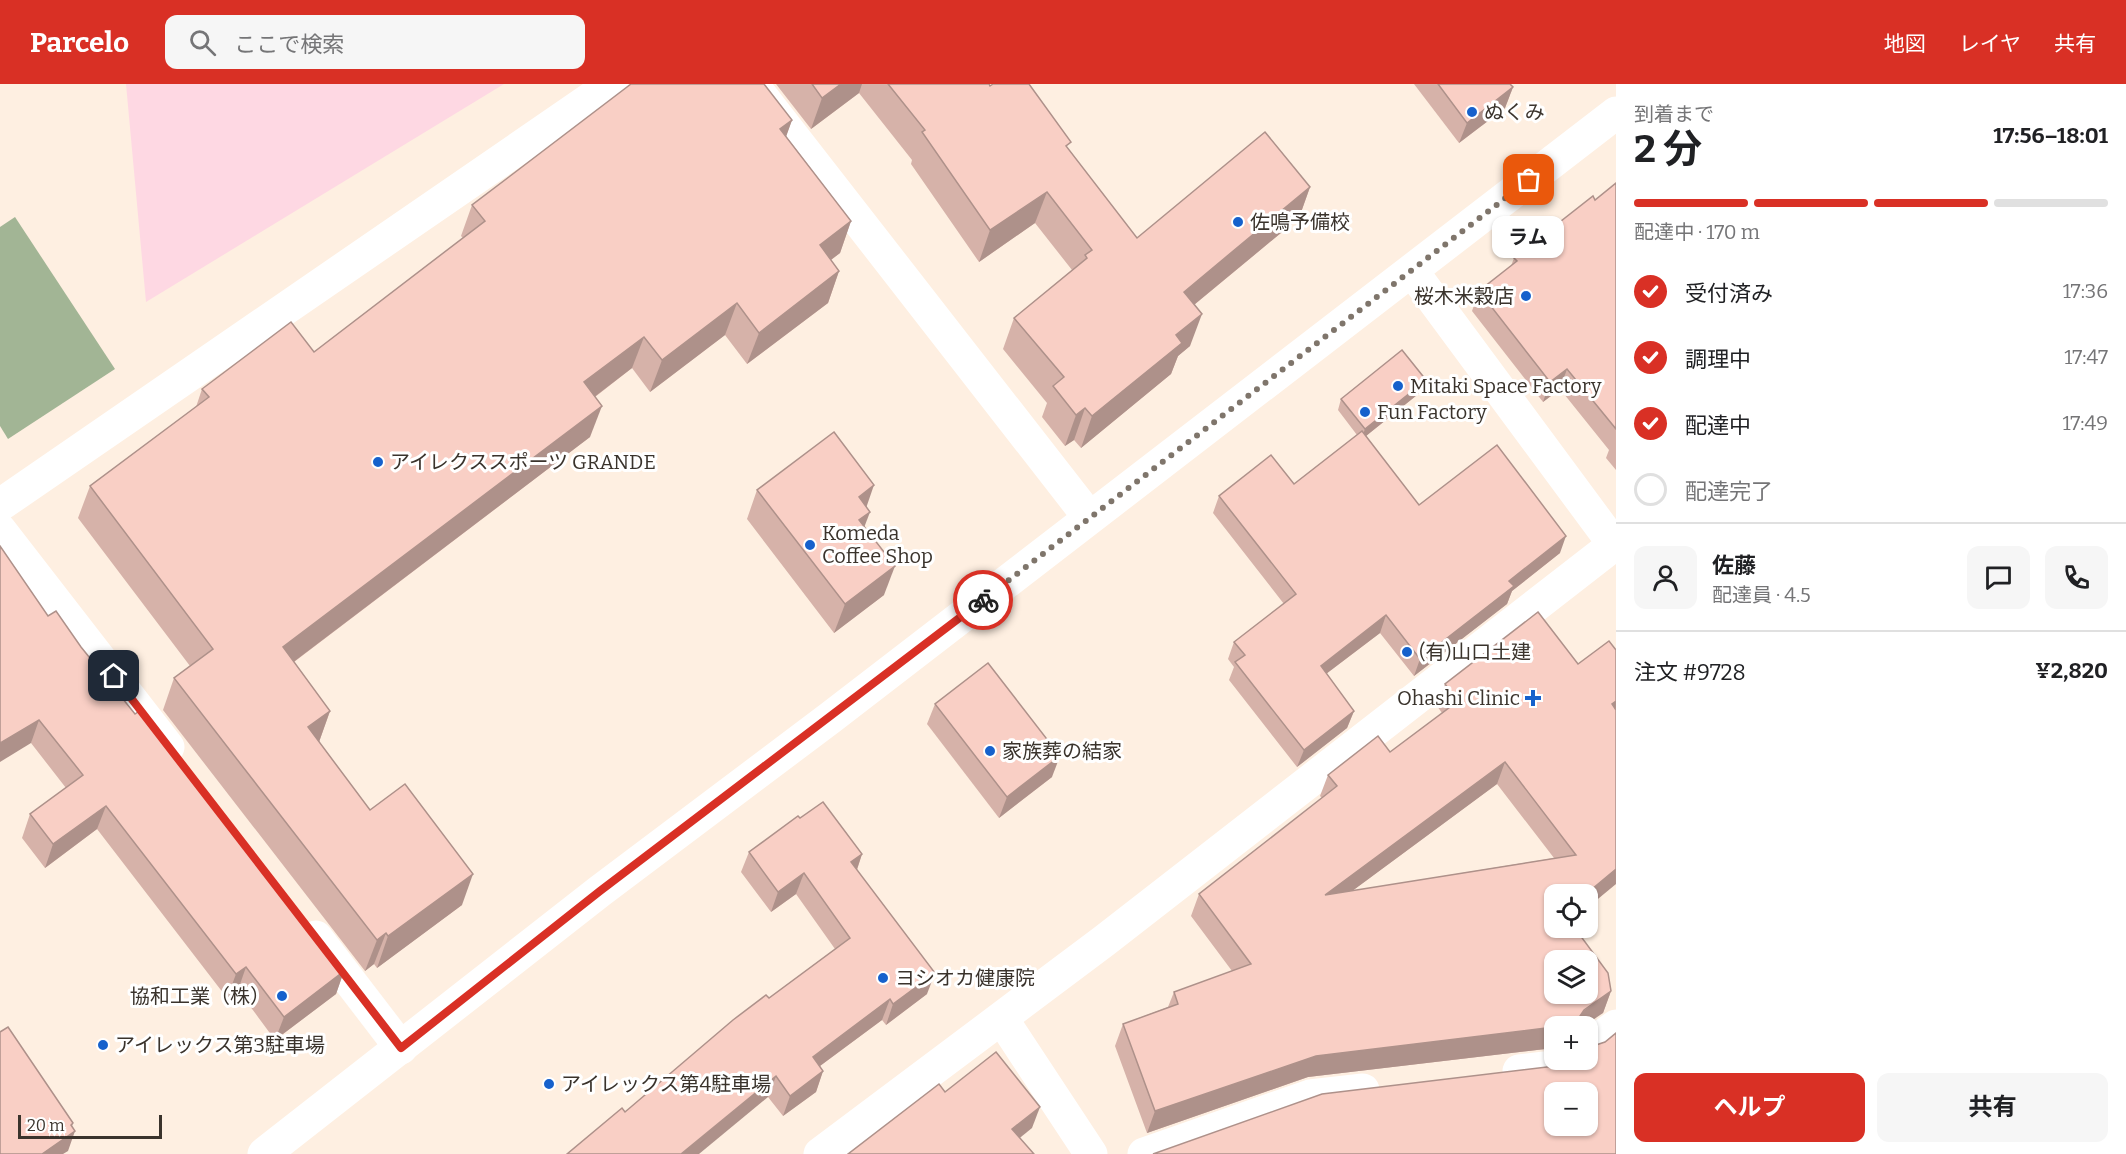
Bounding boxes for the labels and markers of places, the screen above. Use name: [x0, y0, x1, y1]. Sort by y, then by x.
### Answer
place label: ぬくみ: [1484, 100, 1545, 124]
marker: ぬくみ: [1465, 105, 1479, 119]
pin: [1503, 154, 1554, 205]
place label: 佐鳴予備校: [1250, 210, 1350, 234]
marker: 佐鳴予備校: [1231, 215, 1245, 229]
callout: ラム: [1493, 216, 1565, 258]
place label: 桜木米穀店: [1414, 284, 1514, 308]
marker: 桜木米穀店: [1519, 289, 1533, 303]
place label: Mitaki Space Factory: [1410, 374, 1602, 398]
marker: Mitaki Space Factory: [1391, 379, 1405, 393]
place label: Fun Factory: [1377, 400, 1487, 424]
marker: Fun Factory: [1358, 405, 1372, 419]
place label: アイレクススポーツ GRANDE: [390, 450, 656, 474]
marker: アイレクススポーツ GRANDE: [371, 455, 385, 469]
place label: Komeda Coffee Shop: [822, 521, 933, 568]
marker: Komeda Coffee Shop: [803, 538, 817, 552]
place label: (有)山口土建: [1419, 640, 1531, 664]
marker: (有)山口土建: [1400, 645, 1414, 659]
pin: [88, 650, 139, 701]
place label: Ohashi Clinic: [1397, 686, 1520, 710]
marker: Ohashi Clinic: [1524, 689, 1542, 707]
place label: 家族葬の結家: [1002, 739, 1122, 763]
marker: 家族葬の結家: [983, 744, 997, 758]
place label: ヨシオカ健康院: [895, 966, 1035, 990]
marker: ヨシオカ健康院: [876, 971, 890, 985]
place label: 協和工業（株）: [130, 984, 270, 1008]
marker: 協和工業（株）: [275, 989, 289, 1003]
place label: アイレックス第3駐車場: [115, 1033, 325, 1057]
marker: アイレックス第3駐車場: [96, 1038, 110, 1052]
place label: アイレックス第4駐車場: [561, 1072, 771, 1096]
marker: アイレックス第4駐車場: [542, 1077, 556, 1091]

